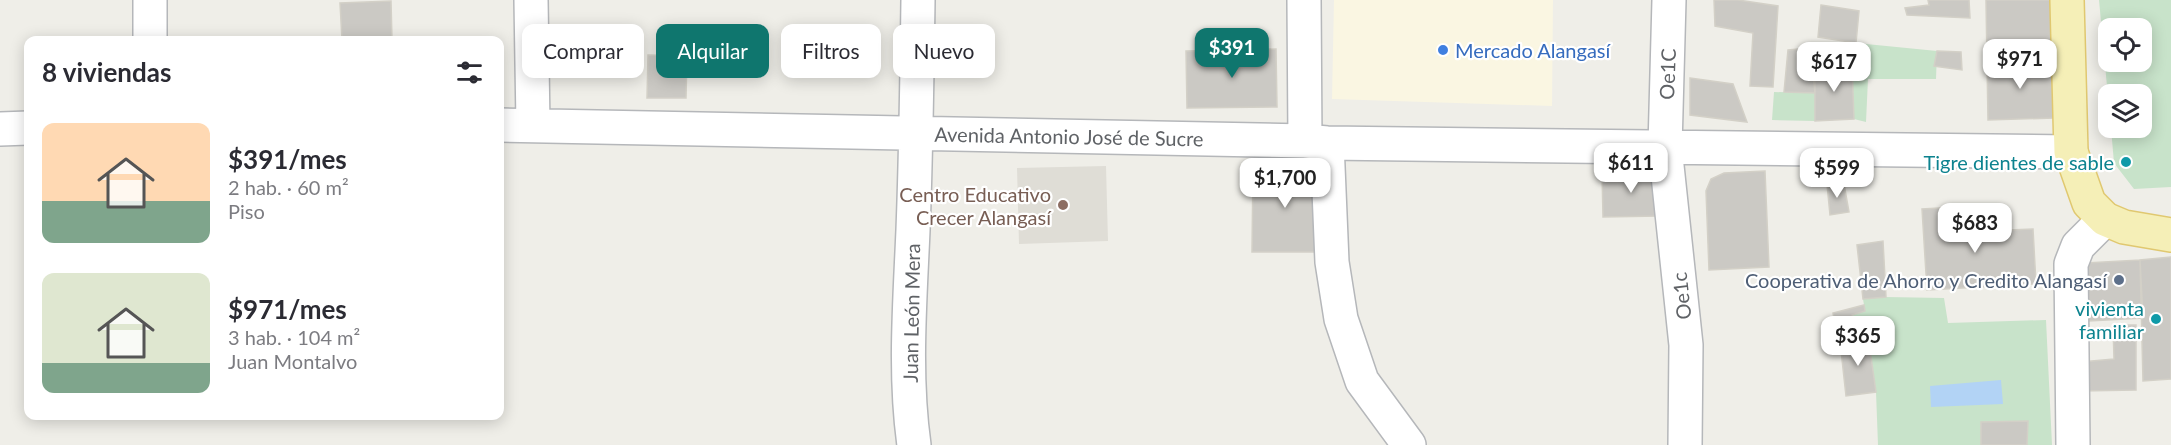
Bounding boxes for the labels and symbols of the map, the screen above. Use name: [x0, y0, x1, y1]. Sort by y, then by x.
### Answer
pin: $391: [1196, 28, 1268, 79]
place label: Mercado Alangasí: [1455, 38, 1611, 62]
pin: $971: [1984, 39, 2056, 90]
pin: $617: [1798, 42, 1870, 93]
marker: Mercado Alangasí: [1436, 43, 1450, 57]
street label: Oe1C: [1654, 48, 1680, 100]
street label: Avenida Antonio José de Sucre: [934, 122, 1204, 150]
pin: $611: [1595, 143, 1667, 194]
pin: $599: [1801, 148, 1873, 199]
place label: Tigre dientes de sable: [1924, 150, 2114, 174]
marker: Tigre dientes de sable: [2119, 155, 2133, 169]
pin: $1,700: [1236, 158, 1334, 209]
place label: Centro Educativo Crecer Alangasí: [899, 182, 1052, 229]
marker: Centro Educativo Crecer Alangasí: [1056, 198, 1070, 212]
pin: $683: [1939, 203, 2011, 254]
street label: Juan León Mera: [898, 243, 924, 383]
place label: Cooperativa de Ahorro y Credito Alangasí: [1745, 268, 2108, 292]
street label: Oe1c: [1667, 271, 1695, 321]
marker: Cooperativa de Ahorro y Credito Alangasí: [2112, 273, 2126, 287]
place label: vivienta familiar: [2075, 296, 2145, 343]
marker: vivienta familiar: [2149, 312, 2163, 326]
pin: $365: [1822, 316, 1894, 367]

